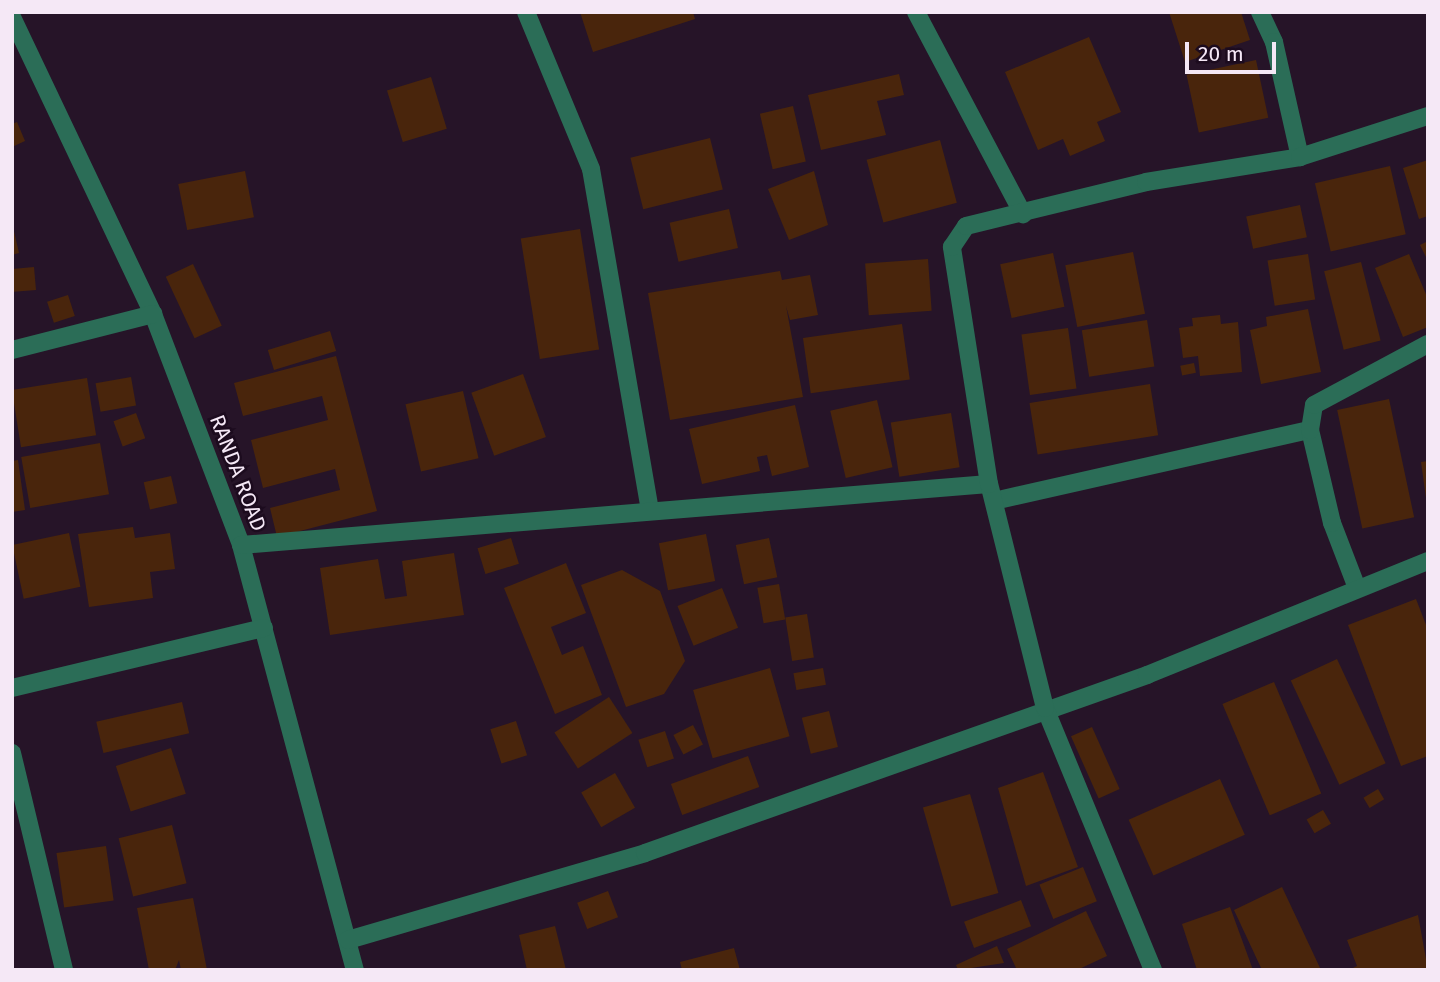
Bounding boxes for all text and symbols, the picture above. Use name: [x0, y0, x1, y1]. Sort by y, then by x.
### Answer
scale bar: [1188, 28, 1279, 72]
text: 20 m: [1198, 41, 1244, 67]
street label: RANDA ROAD: [204, 411, 272, 535]

